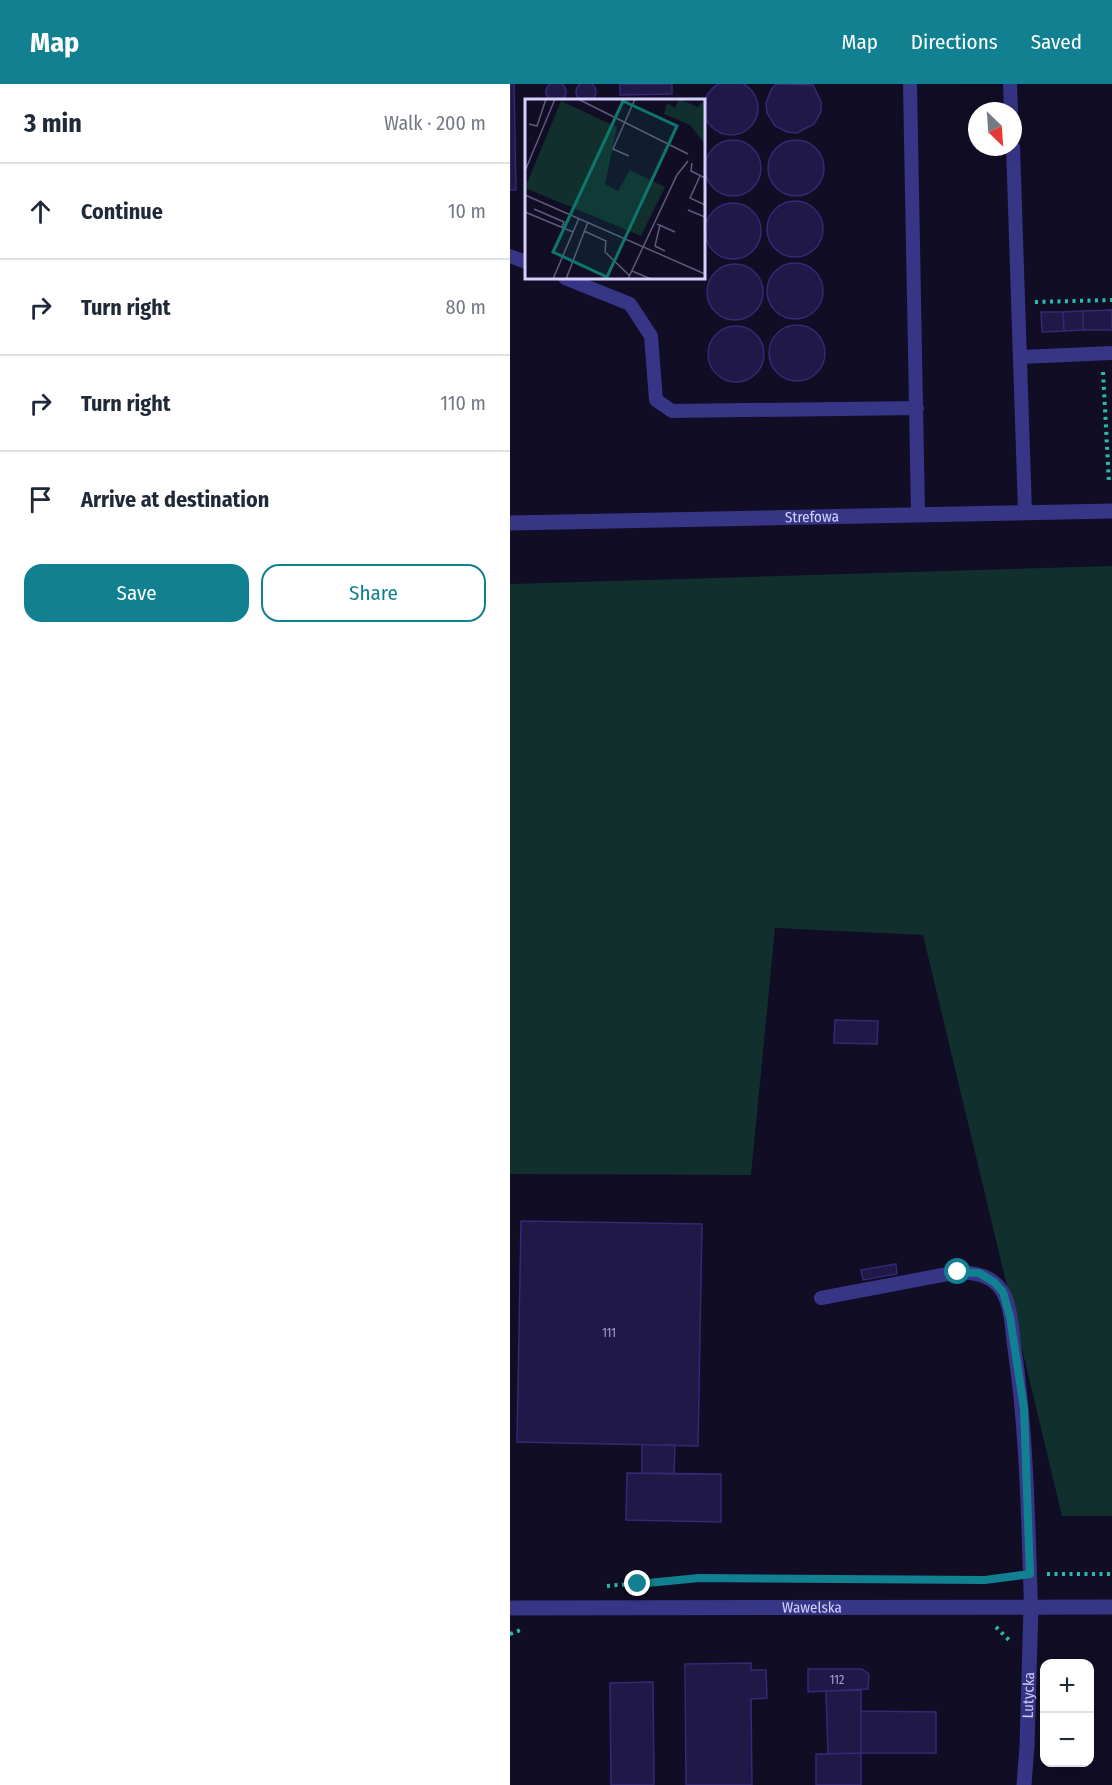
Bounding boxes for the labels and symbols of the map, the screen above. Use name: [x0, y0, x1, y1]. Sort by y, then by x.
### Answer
inset map: [525, 99, 705, 279]
north arrow: [968, 102, 1022, 156]
street label: Strefowa: [785, 507, 839, 527]
route start: [944, 1258, 970, 1284]
house number: 111: [602, 1326, 616, 1340]
route end: [624, 1570, 650, 1596]
street label: Wawelska: [782, 1598, 842, 1617]
street label: Lutycka: [1019, 1672, 1038, 1719]
house number: 112: [830, 1673, 844, 1687]

